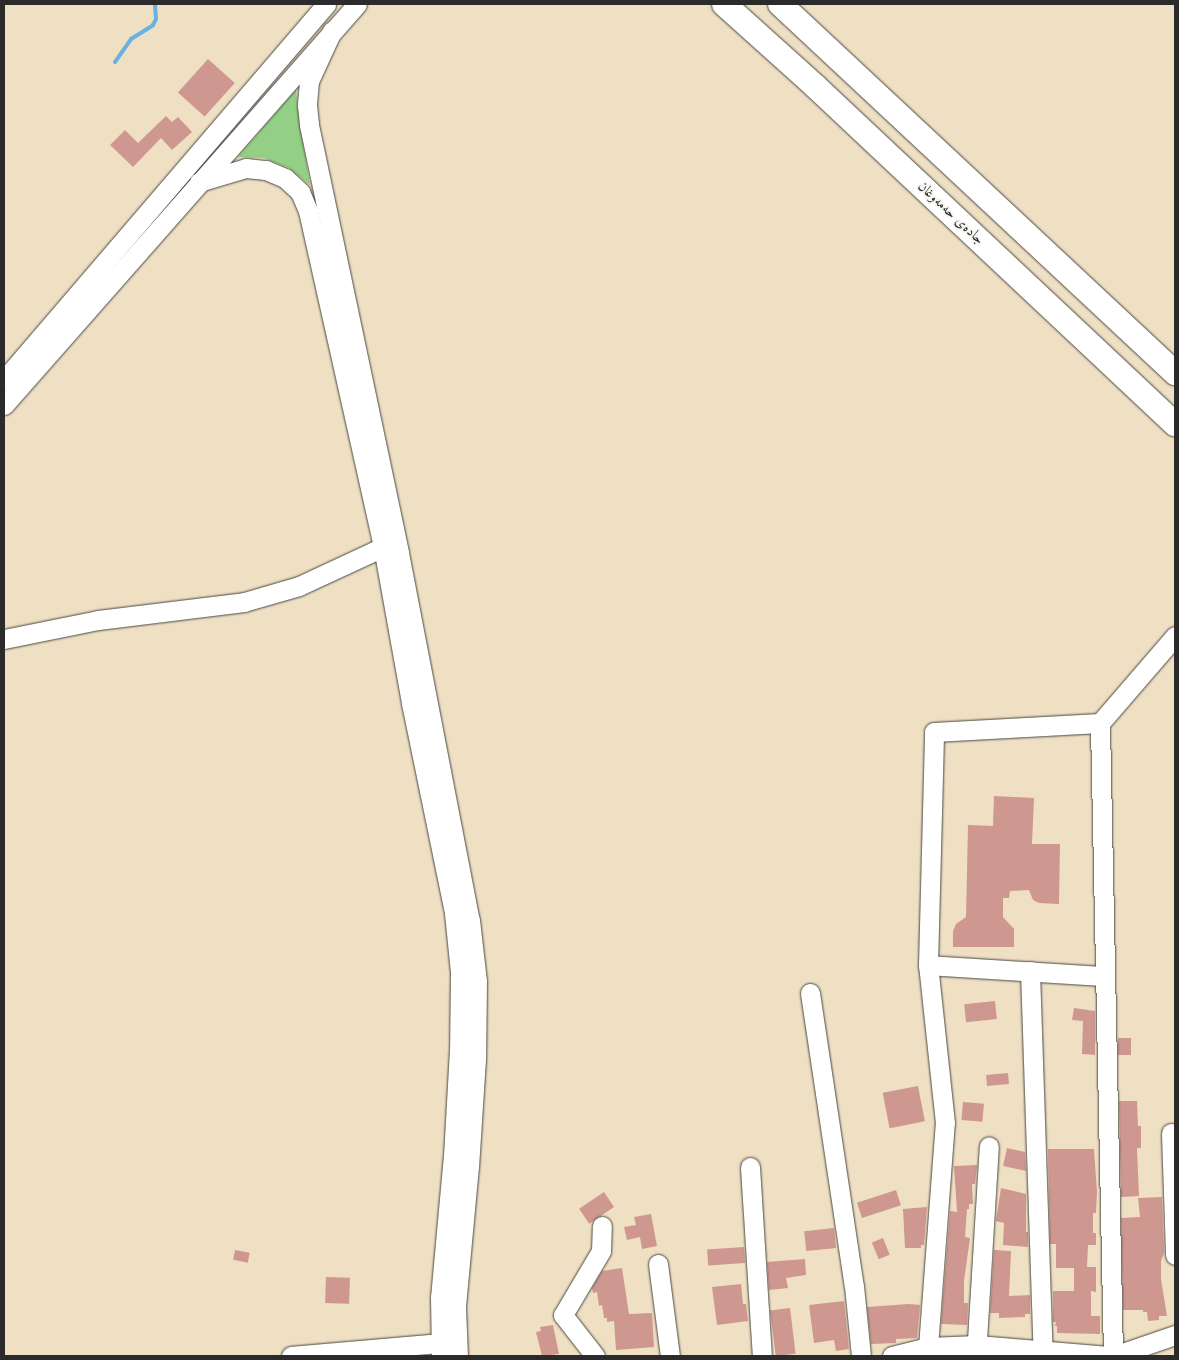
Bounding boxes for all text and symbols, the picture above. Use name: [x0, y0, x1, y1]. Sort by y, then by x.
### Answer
street label: جادەی حەمەوغان: [914, 178, 988, 248]

